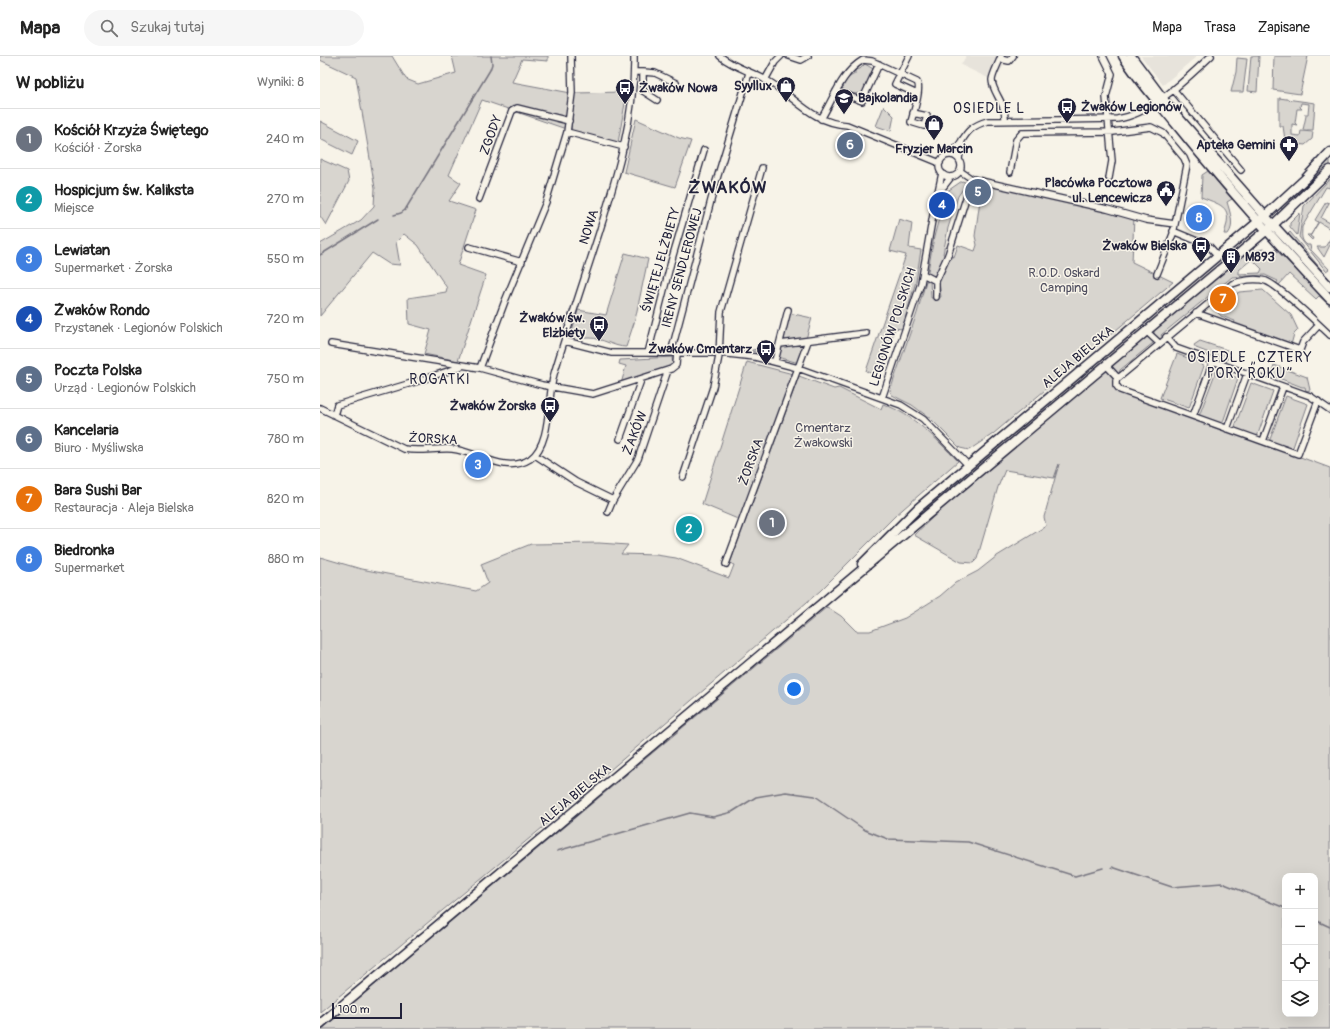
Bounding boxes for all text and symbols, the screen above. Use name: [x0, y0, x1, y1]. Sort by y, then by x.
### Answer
search box: [84, 10, 364, 46]
text: Mapa: [20, 16, 60, 40]
icon: search: [98, 17, 120, 39]
text: Szukaj tutaj: [130, 18, 204, 37]
text: Mapa: [1152, 19, 1182, 36]
text: Trasa: [1204, 19, 1236, 36]
text: Zapisane: [1258, 19, 1310, 36]
text: W pobliżu: [16, 72, 84, 93]
text: Wyniki: 8: [257, 74, 304, 90]
shop icon: Syyllux: [775, 75, 797, 103]
bus stop icon: Żwaków Nowa: [614, 77, 636, 105]
place label: Syyllux: [734, 78, 772, 94]
place label: Żwaków Nowa: [639, 80, 718, 96]
school or university icon: Bajkolandia: [833, 87, 855, 115]
place label: Bajkolandia: [858, 90, 918, 106]
bus stop icon: Żwaków Legionów: [1056, 96, 1078, 124]
place label: Żwaków Legionów: [1081, 99, 1182, 115]
district label: OSIEDLE L: [953, 100, 1025, 117]
street label: ZGODY: [476, 112, 506, 157]
shop icon: Fryzjer Marcin: [923, 113, 945, 141]
text: Kościół Krzyża Świętego: [54, 121, 209, 140]
pin: 6: [837, 130, 863, 160]
text: 1: [26, 131, 32, 147]
text: 240 m: [266, 131, 304, 147]
pharmacy icon: Apteka Gemini: [1278, 134, 1300, 162]
place label: Apteka Gemini: [1196, 137, 1276, 153]
text: Kościół · Żorska: [54, 140, 142, 156]
place label: Fryzjer Marcin: [895, 141, 974, 157]
place label: Placówka Pocztowa ul. Lencewicza: [1044, 175, 1152, 206]
district label: ŻWAKÓW: [689, 177, 767, 198]
pin: 5: [965, 177, 991, 207]
public building icon: Placówka Pocztowa ul. Lencewicza: [1155, 179, 1177, 207]
text: Hospicjum św. Kaliksta: [54, 181, 194, 200]
pin: 4: [929, 190, 955, 220]
text: 2: [25, 191, 33, 207]
text: 270 m: [267, 191, 304, 207]
text: Miejsce: [54, 200, 94, 216]
pin: 8: [1186, 203, 1212, 233]
street label: ŚWIĘTEJ ELŻBIETY: [638, 205, 684, 314]
street label: NOWA: [576, 207, 602, 247]
street label: IRENY SENDLEROWEJ: [658, 207, 706, 329]
bus stop icon: Żwaków Bielska: [1190, 235, 1212, 263]
place label: Żwaków Bielska: [1102, 238, 1187, 254]
text: Lewiatan: [54, 241, 110, 260]
building icon: M893: [1220, 246, 1242, 274]
place label: M893: [1245, 249, 1275, 265]
text: 3: [25, 251, 33, 267]
text: 550 m: [267, 251, 304, 267]
text: Supermarket · Żorska: [54, 260, 173, 276]
street label: LEGIONÓW POLSKICH: [866, 265, 920, 389]
park label: R.O.D. Oskard Camping: [1028, 265, 1100, 296]
pin: 7: [1210, 284, 1236, 314]
text: Żwaków Rondo: [54, 301, 150, 320]
place label: Żwaków św. Elżbiety: [519, 310, 585, 341]
text: 4: [25, 311, 33, 327]
text: 720 m: [267, 311, 304, 327]
bus stop icon: Żwaków św. Elżbiety: [588, 314, 610, 342]
text: Przystanek · Legionów Polskich: [54, 320, 223, 336]
street label: ALEJA BIELSKA: [1039, 322, 1118, 392]
bus stop icon: Żwaków Cmentarz: [755, 338, 777, 366]
place label: Żwaków Cmentarz: [648, 341, 752, 357]
district label: OSIEDLE „CZTERY PORY ROKU”: [1187, 349, 1313, 382]
text: Poczta Polska: [54, 361, 142, 380]
text: 5: [25, 371, 33, 387]
text: 750 m: [267, 371, 304, 387]
district label: ROGATKI: [409, 371, 471, 388]
text: Urząd · Legionów Polskich: [54, 380, 196, 396]
bus stop icon: Żwaków Żorska: [539, 395, 561, 423]
place label: Żwaków Żorska: [450, 398, 536, 414]
street label: ŻAKÓW: [619, 409, 651, 457]
park label: Cmentarz Żwakowski: [794, 420, 852, 451]
text: Kancelaria: [54, 421, 119, 440]
street label: ŻORSKA: [408, 430, 458, 448]
text: 6: [25, 431, 33, 447]
text: 780 m: [267, 431, 304, 447]
street label: ŻORSKA: [735, 436, 767, 488]
text: Biuro · Myśliwska: [54, 440, 144, 456]
pin: 3: [465, 450, 491, 480]
text: Bara Sushi Bar: [54, 481, 142, 500]
text: 7: [26, 491, 32, 507]
text: 820 m: [267, 491, 304, 507]
text: Restauracja · Aleja Bielska: [54, 500, 194, 516]
pin: 1: [759, 508, 785, 538]
pin: 2: [676, 514, 702, 544]
text: Biedronka: [54, 541, 115, 560]
text: 8: [26, 551, 32, 567]
text: 880 m: [268, 551, 304, 567]
text: Supermarket: [54, 560, 125, 576]
your location: [784, 679, 804, 699]
street label: ALEJA BIELSKA: [536, 760, 615, 830]
map controls: [1282, 873, 1318, 1017]
button: +: [1282, 873, 1318, 909]
button: −: [1282, 909, 1318, 945]
button: locate: [1282, 945, 1318, 981]
button: layers: [1282, 981, 1318, 1017]
scale bar: [332, 1001, 402, 1020]
text: 100 m: [338, 1003, 369, 1016]

